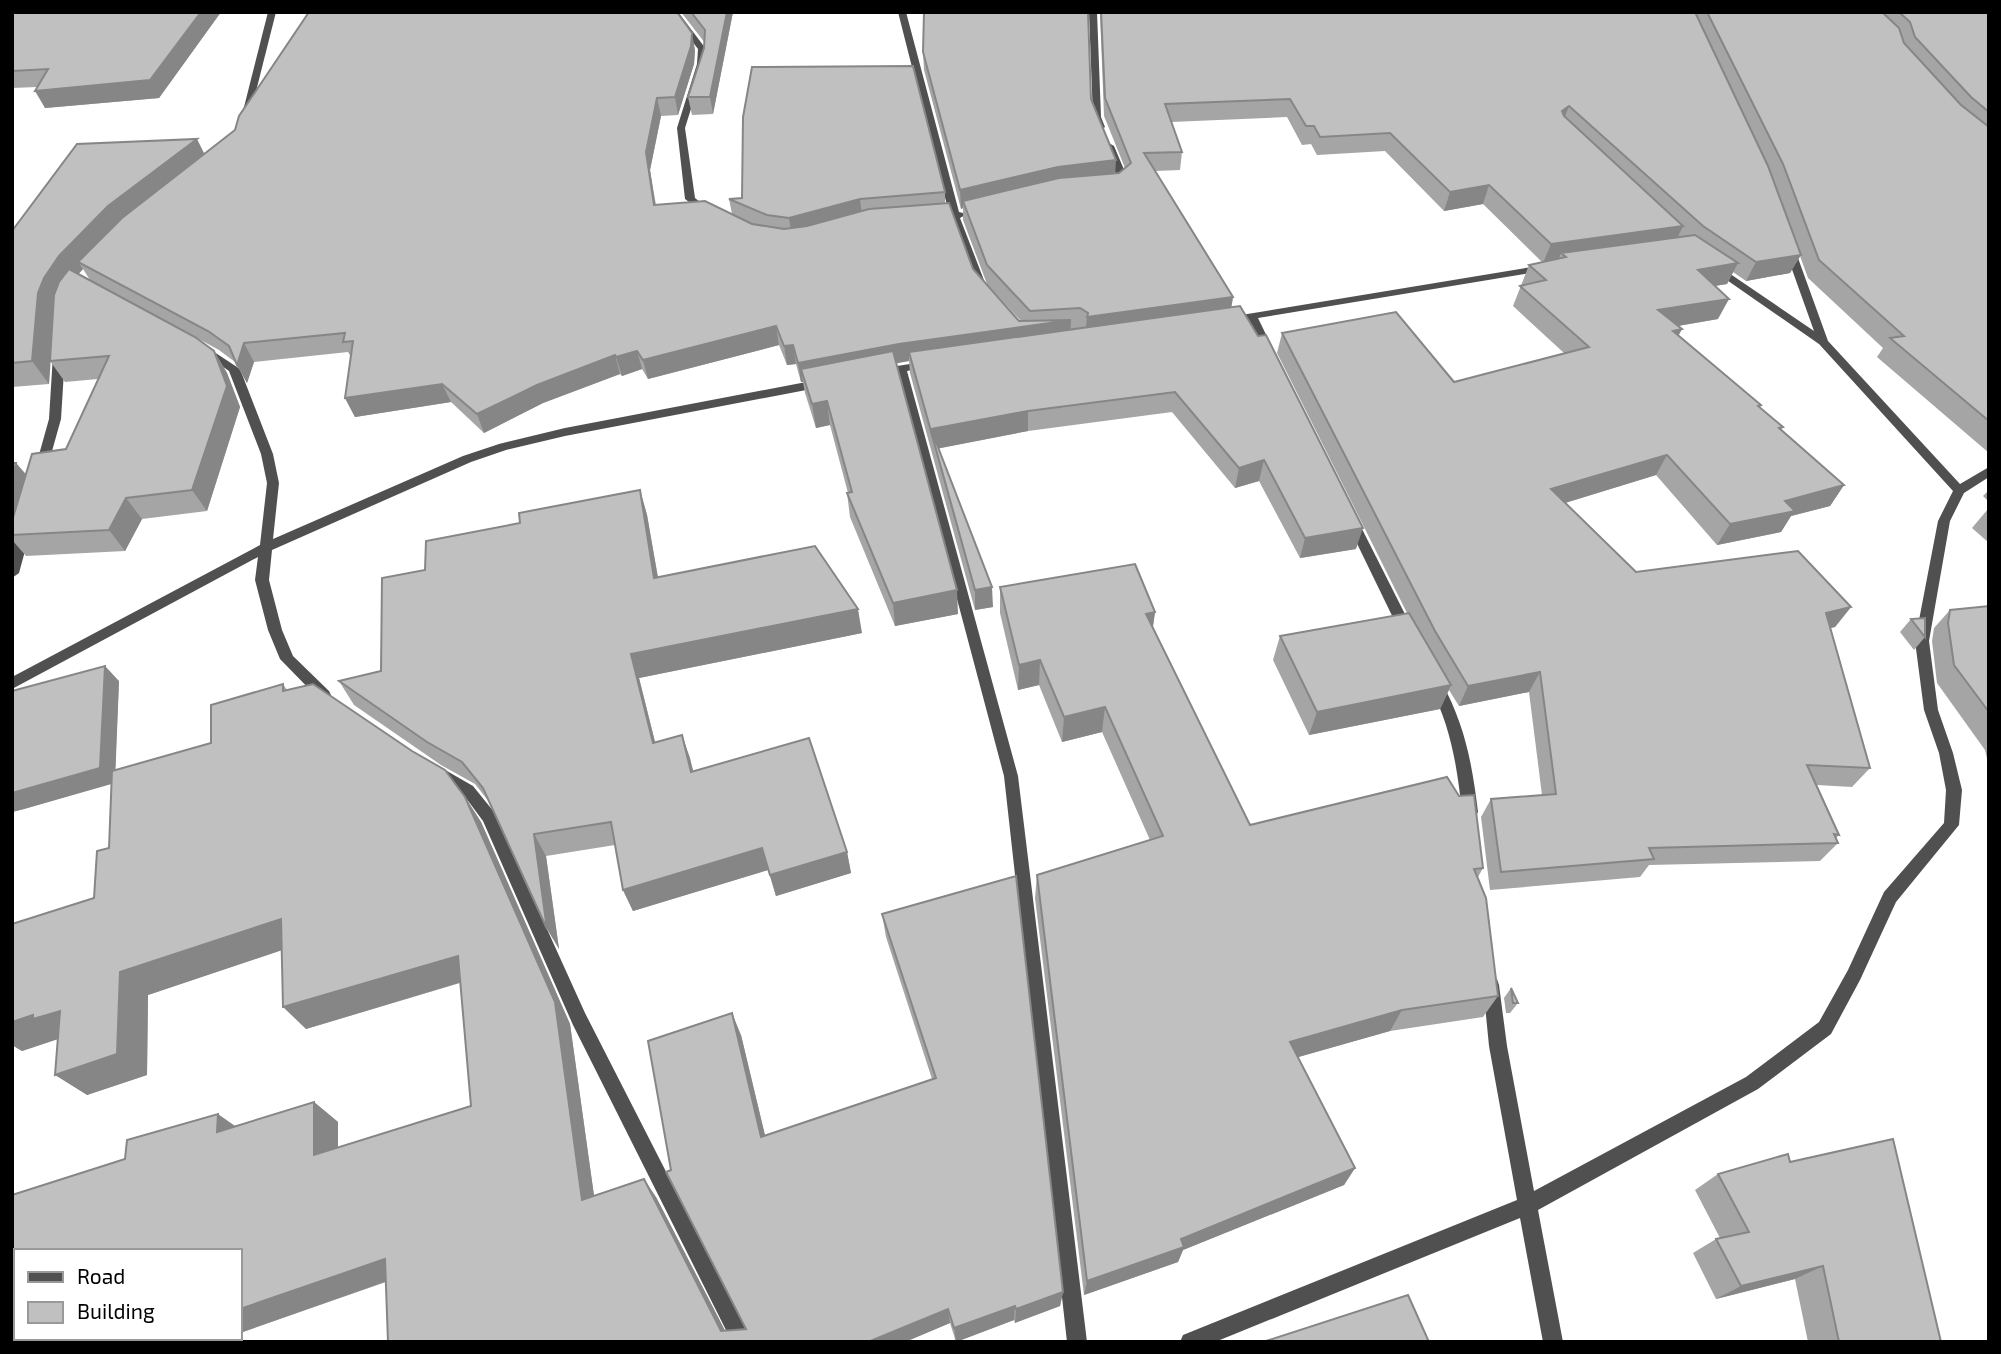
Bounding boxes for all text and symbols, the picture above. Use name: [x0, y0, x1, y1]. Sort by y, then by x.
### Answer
legend: [14, 1249, 242, 1340]
text: Road: [77, 1263, 125, 1288]
text: Building: [77, 1298, 155, 1323]

